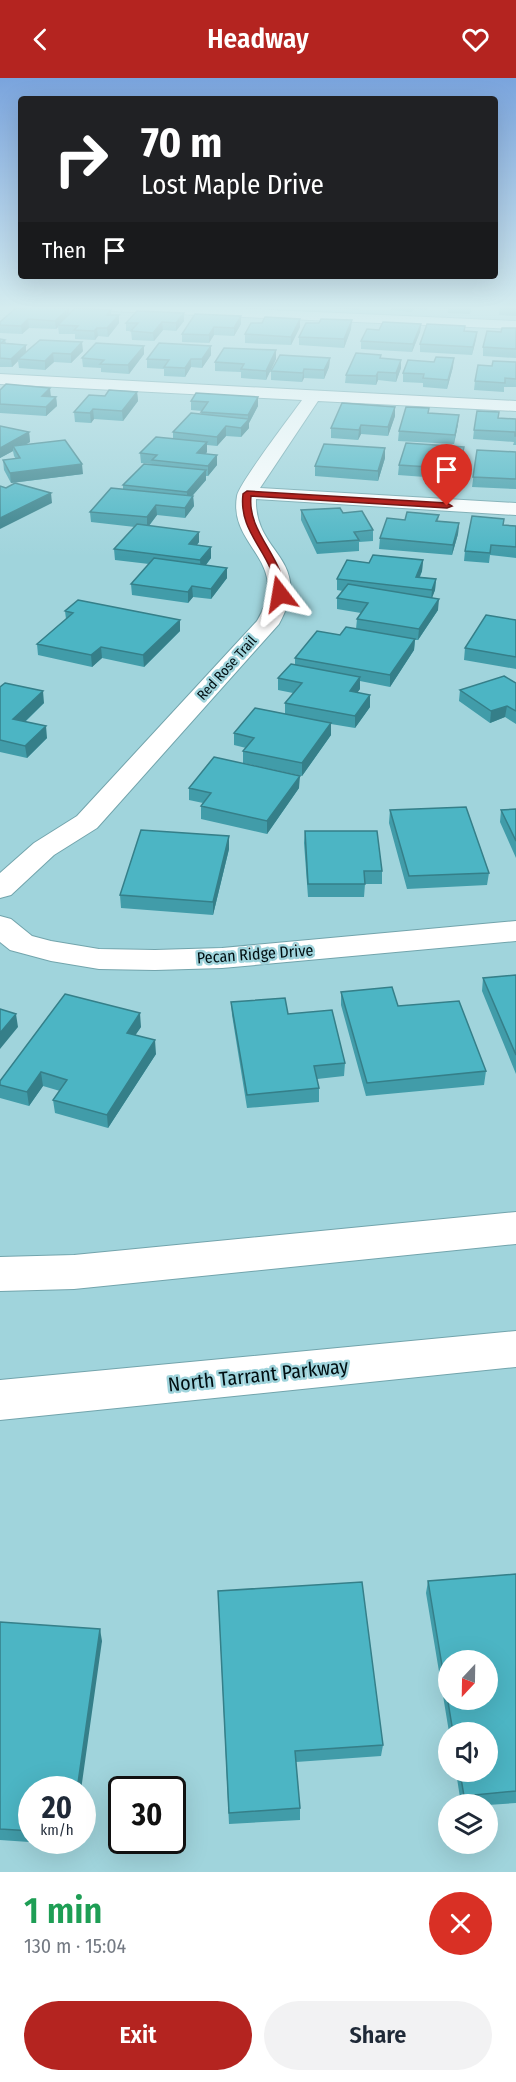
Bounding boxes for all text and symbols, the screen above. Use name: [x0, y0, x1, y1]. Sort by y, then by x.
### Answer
icon: back: [24, 23, 57, 56]
text: Headway: [207, 23, 309, 55]
icon: heart: [459, 23, 492, 56]
text: 70 m: [141, 118, 222, 168]
icon: right: [42, 120, 120, 198]
text: Lost Maple Drive: [141, 169, 324, 201]
icon: arrive: [98, 234, 131, 267]
text: Then: [42, 237, 86, 264]
pin: [421, 444, 472, 506]
icon: arrive: [430, 453, 463, 486]
position arrow: [248, 562, 312, 626]
street label: Red Rose Trail: [194, 632, 261, 704]
street label: Pecan Ridge Drive: [196, 940, 314, 968]
street label: North Tarrant Parkway: [167, 1354, 349, 1396]
north arrow: [438, 1650, 498, 1710]
map controls: [438, 1650, 498, 1854]
button: sound: [438, 1722, 498, 1782]
speed limit sign: 30: [108, 1776, 186, 1854]
text: 20: [42, 1790, 72, 1826]
button: layers: [438, 1794, 498, 1854]
text: km/h: [40, 1821, 74, 1839]
text: 1 min: [24, 1889, 102, 1933]
button: close: [429, 1892, 492, 1955]
text: 130 m · 15:04: [24, 1934, 126, 1958]
button: Exit: [24, 2001, 252, 2070]
button: Share: [264, 2001, 492, 2070]

